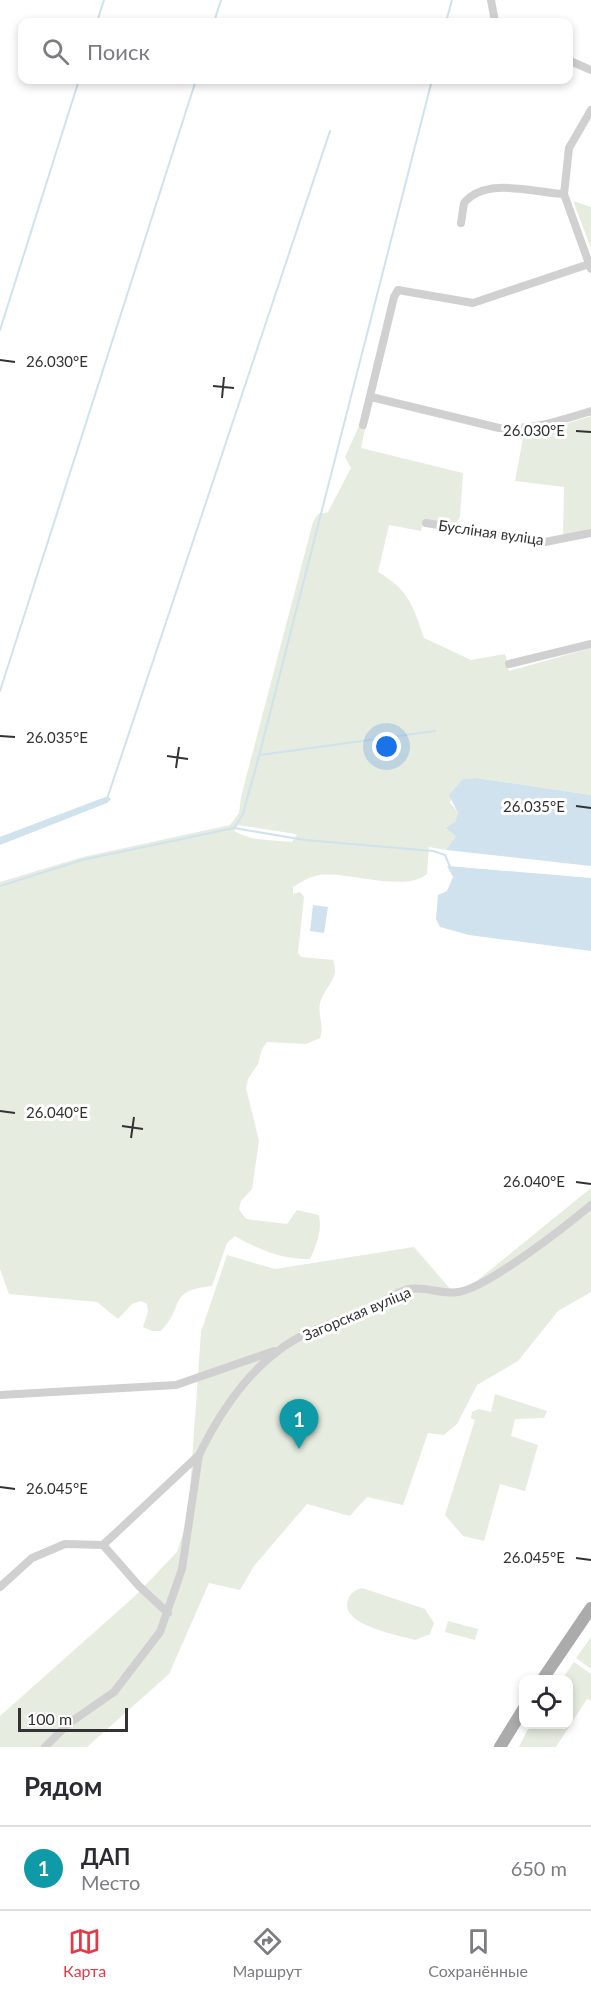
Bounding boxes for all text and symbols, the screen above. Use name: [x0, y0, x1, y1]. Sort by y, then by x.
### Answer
search box: [18, 18, 573, 84]
icon: search: [39, 35, 72, 68]
text: Поиск: [87, 38, 150, 65]
text: 26.030°E: [26, 352, 88, 370]
text: 26.030°E: [503, 421, 565, 439]
street label: Бусліная вуліца: [437, 516, 545, 548]
text: 26.035°E: [26, 728, 88, 746]
your location: [372, 732, 401, 761]
text: 26.035°E: [503, 797, 565, 815]
text: 26.040°E: [26, 1103, 88, 1121]
text: 26.040°E: [503, 1172, 565, 1190]
street label: Загорская вуліца: [300, 1282, 413, 1344]
pin: 1: [280, 1400, 318, 1449]
text: 26.045°E: [26, 1479, 88, 1497]
text: 26.045°E: [503, 1548, 565, 1566]
map controls: [519, 1675, 573, 1729]
button: locate: [519, 1675, 573, 1729]
scale bar: [18, 1705, 128, 1732]
text: 100 m: [27, 1709, 72, 1728]
text: Рядом: [24, 1770, 102, 1802]
text: ДАП: [81, 1843, 131, 1870]
text: 1: [38, 1856, 49, 1880]
text: 650 m: [511, 1856, 567, 1880]
text: Место: [81, 1870, 140, 1894]
tab: Карта: [63, 1925, 106, 1980]
tab: Маршрут: [232, 1925, 302, 1980]
tab: Сохранённые: [428, 1925, 528, 1980]

